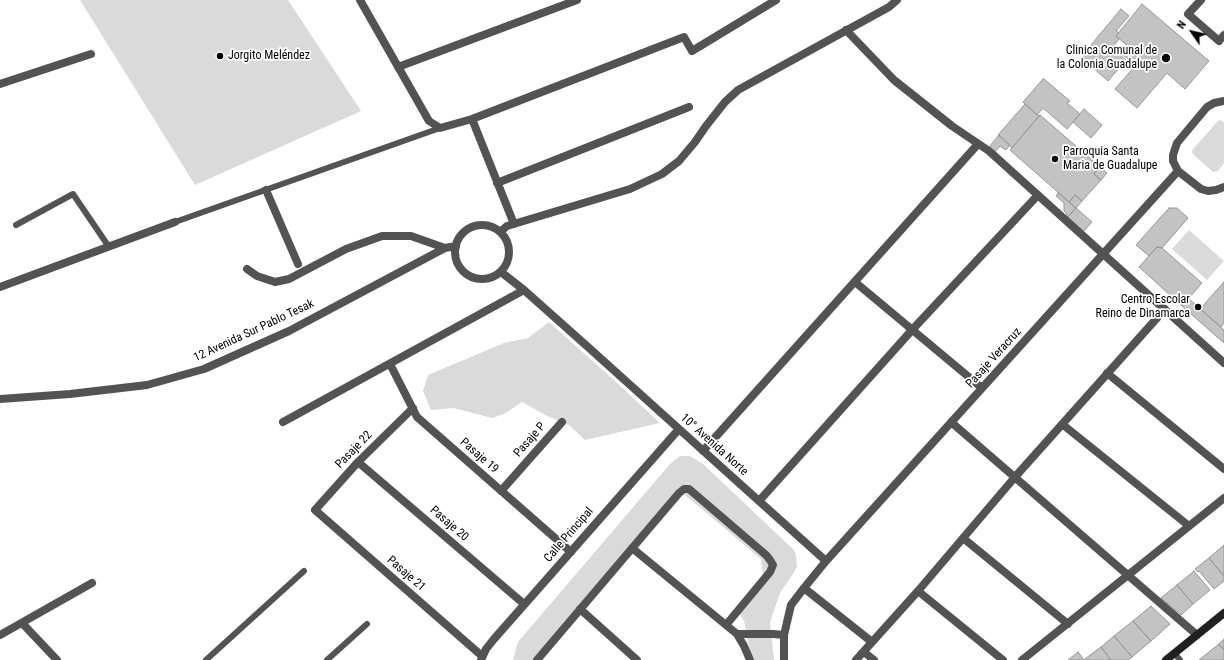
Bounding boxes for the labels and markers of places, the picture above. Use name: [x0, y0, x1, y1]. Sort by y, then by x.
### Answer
place label: Clinica Comunal de la Colonia Guadalupe: [1057, 44, 1157, 72]
place label: Jorgito Meléndez: [228, 49, 310, 63]
marker: Jorgito Meléndez: [215, 51, 225, 61]
marker: Clinica Comunal de la Colonia Guadalupe: [1160, 52, 1172, 64]
place label: Parroquia Santa Maria de Guadalupe: [1063, 145, 1157, 173]
marker: Parroquia Santa Maria de Guadalupe: [1050, 154, 1060, 164]
place label: Centro Escolar Reino de Dinamarca: [1096, 293, 1190, 321]
marker: Centro Escolar Reino de Dinamarca: [1193, 302, 1203, 312]

